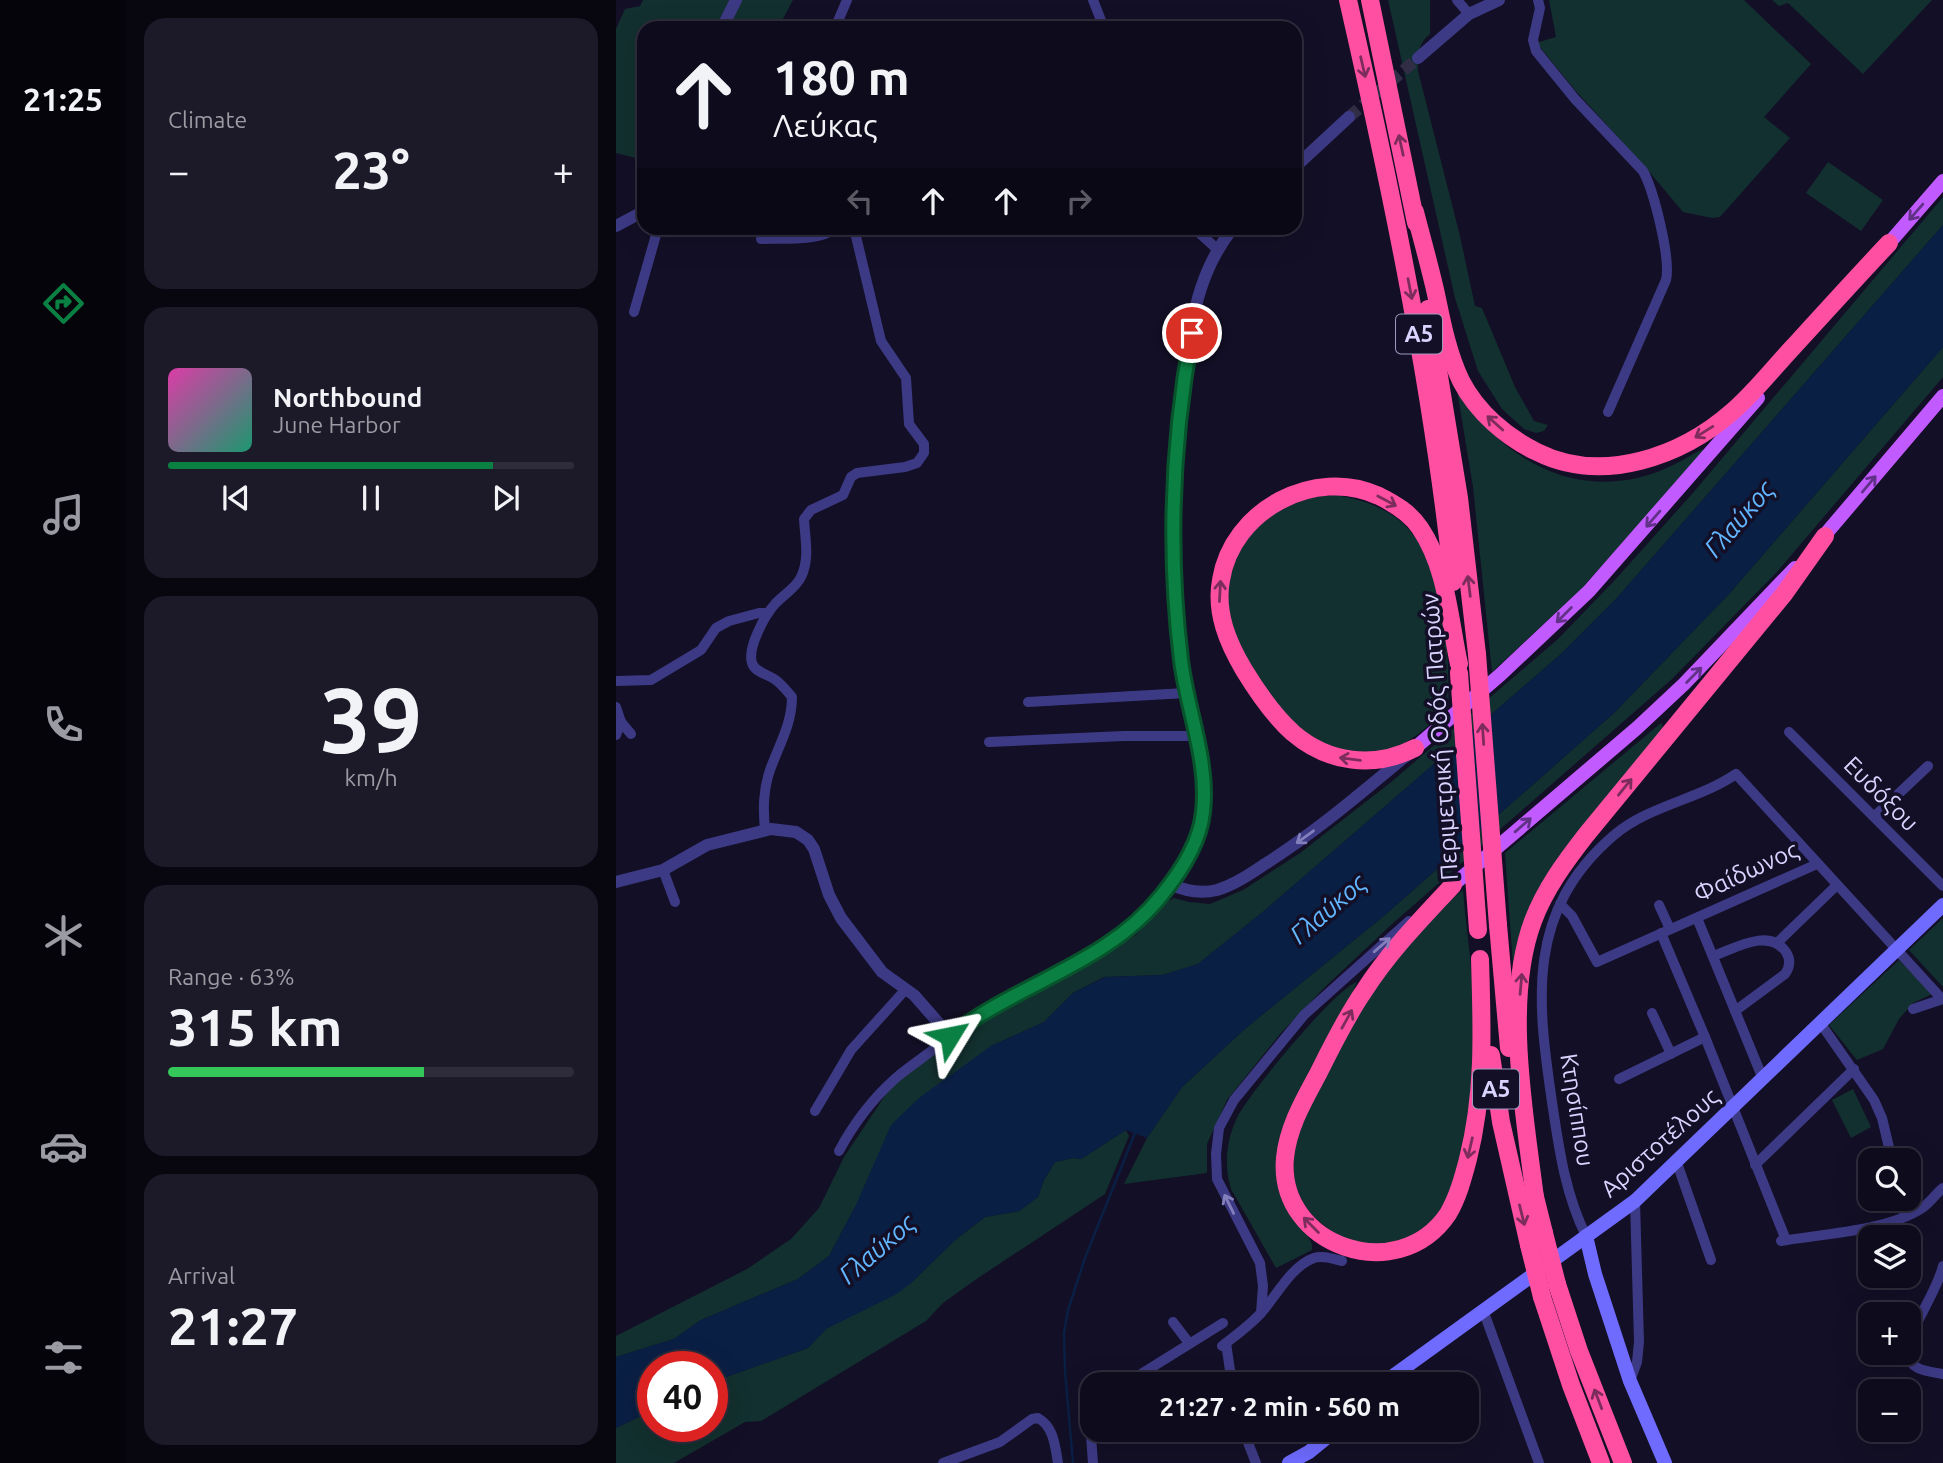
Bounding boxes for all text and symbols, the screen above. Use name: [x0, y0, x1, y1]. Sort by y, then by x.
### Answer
icon: ahead: [658, 49, 749, 140]
text: 180 m: [773, 49, 910, 104]
one-way arrow: [1357, 55, 1370, 77]
text: 21:25: [23, 81, 103, 117]
text: Climate: [168, 107, 247, 132]
text: Λεύκας: [773, 107, 877, 143]
one-way arrow: [1393, 134, 1407, 157]
text: 23°: [332, 141, 410, 199]
text: −: [168, 150, 189, 192]
text: +: [553, 150, 574, 192]
icon: left: [841, 182, 879, 220]
icon: ahead: [914, 182, 952, 220]
icon: ahead: [987, 182, 1025, 220]
icon: right: [1060, 182, 1098, 220]
one-way arrow: [1908, 203, 1924, 221]
one-way arrow: [1404, 277, 1417, 300]
icon: directions: [39, 279, 88, 328]
pin: [1162, 303, 1222, 363]
icon: arrive: [1173, 314, 1211, 352]
road number: Α5: [1396, 314, 1442, 354]
text: Northbound: [273, 383, 422, 412]
text: June Harbor: [273, 412, 401, 437]
one-way arrow: [1487, 415, 1504, 432]
one-way arrow: [1695, 425, 1715, 439]
water label: Γλαύκος: [1698, 474, 1781, 563]
one-way arrow: [1861, 475, 1877, 493]
icon: previous: [217, 479, 255, 517]
icon: pause: [352, 479, 390, 517]
icon: next: [487, 479, 525, 517]
icon: music: [39, 490, 88, 539]
one-way arrow: [1377, 494, 1397, 508]
one-way arrow: [1645, 510, 1661, 528]
one-way arrow: [1463, 575, 1476, 598]
one-way arrow: [1214, 580, 1227, 603]
street label: Περιμετρική Οδός Πατρών: [1416, 592, 1463, 881]
one-way arrow: [1556, 607, 1573, 624]
one-way arrow: [1685, 666, 1702, 683]
text: 39: [320, 668, 422, 770]
icon: phone: [39, 700, 88, 749]
one-way arrow: [1477, 723, 1490, 746]
street label: Ευδόξου: [1839, 751, 1924, 836]
one-way arrow: [1339, 752, 1361, 765]
text: km/h: [344, 765, 398, 790]
one-way arrow: [1617, 779, 1633, 797]
one-way arrow: [1513, 817, 1531, 833]
one-way arrow: [1296, 830, 1315, 844]
street label: Φαίδωνος: [1689, 836, 1802, 907]
water label: Γλαύκος: [1284, 867, 1373, 950]
icon: climate: [39, 911, 88, 960]
one-way arrow: [1373, 937, 1391, 953]
text: Range · 63%: [168, 964, 295, 989]
one-way arrow: [1515, 973, 1528, 996]
text: 315 km: [168, 998, 342, 1056]
position arrow: [913, 999, 987, 1073]
one-way arrow: [1340, 1010, 1354, 1030]
street label: Κτησίππου: [1555, 1052, 1600, 1168]
road number: Α5: [1473, 1070, 1519, 1108]
street label: Αριστοτέλους: [1595, 1083, 1724, 1203]
icon: car: [39, 1122, 88, 1171]
one-way arrow: [1463, 1137, 1476, 1159]
map controls: [1858, 1148, 1921, 1442]
button: search: [1858, 1148, 1921, 1211]
one-way arrow: [1221, 1194, 1235, 1215]
one-way arrow: [1516, 1203, 1529, 1226]
water label: Γλαύκος: [833, 1207, 922, 1290]
one-way arrow: [1303, 1217, 1320, 1234]
button: layers: [1858, 1225, 1921, 1288]
text: Arrival: [168, 1263, 235, 1288]
text: 21:27: [168, 1297, 298, 1355]
button: +: [1858, 1302, 1921, 1365]
icon: filters: [39, 1333, 88, 1382]
speed limit sign: 40: [637, 1351, 728, 1442]
button: −: [1858, 1379, 1921, 1442]
one-way arrow: [1591, 1389, 1604, 1411]
text: 21:27 · 2 min · 560 m: [1159, 1392, 1400, 1421]

